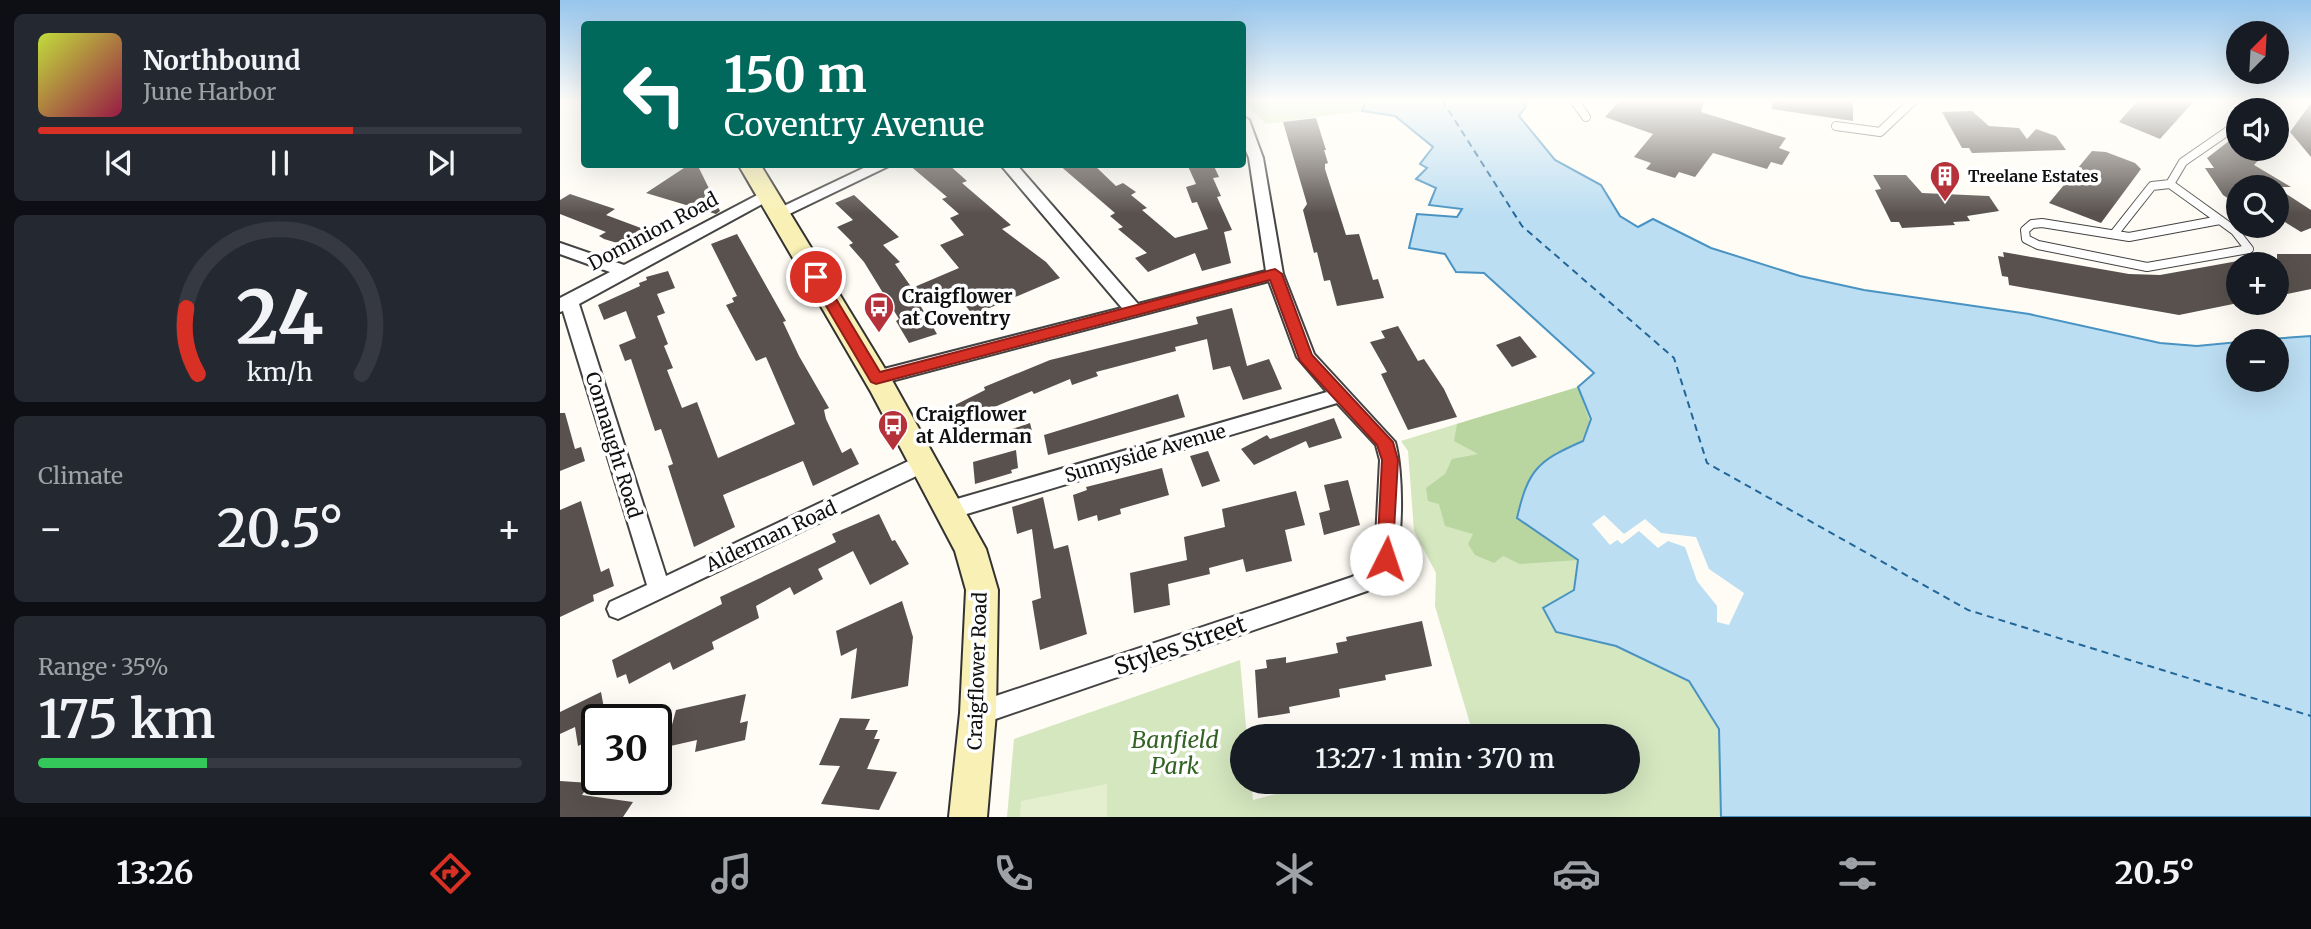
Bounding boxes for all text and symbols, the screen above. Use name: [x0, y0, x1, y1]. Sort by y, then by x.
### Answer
north arrow: [2226, 21, 2289, 84]
map controls: [2226, 21, 2289, 392]
text: Northbound: [143, 44, 301, 77]
text: 150 m: [724, 44, 867, 105]
icon: left: [609, 49, 700, 140]
text: June Harbor: [143, 77, 276, 106]
button: sound: [2226, 98, 2289, 161]
text: Coventry Avenue: [724, 105, 984, 145]
icon: previous: [100, 144, 138, 182]
icon: pause: [261, 144, 299, 182]
icon: next: [422, 144, 460, 182]
building icon: Treelane Estates: [1928, 159, 1962, 203]
place label: Treelane Estates: [1968, 166, 2099, 186]
button: search: [2226, 175, 2289, 238]
street label: Dominion Road: [584, 187, 722, 275]
pin: [786, 247, 846, 307]
button: +: [2226, 252, 2289, 315]
icon: arrive: [797, 258, 835, 296]
text: 24: [236, 273, 324, 365]
place label: Craigflower at Coventry: [902, 284, 1013, 330]
bus stop icon: Craigflower at Coventry: [862, 290, 896, 334]
button: −: [2226, 329, 2289, 392]
text: km/h: [247, 356, 313, 388]
street label: Connaught Road: [580, 369, 648, 521]
place label: Craigflower at Alderman: [916, 402, 1032, 448]
bus stop icon: Craigflower at Alderman: [876, 408, 910, 452]
street label: Sunnyside Avenue: [1062, 419, 1228, 487]
text: Climate: [38, 461, 123, 490]
street label: Alderman Road: [701, 495, 840, 577]
text: 20.5°: [217, 496, 343, 561]
text: −: [38, 505, 63, 552]
text: +: [497, 505, 522, 552]
position arrow: [1349, 522, 1423, 596]
street label: Craigflower Road: [962, 592, 992, 750]
street label: Styles Street: [1110, 609, 1250, 681]
text: Range · 35%: [38, 652, 169, 681]
text: 175 km: [38, 687, 215, 752]
speed limit sign: 30: [581, 704, 672, 795]
park label: Banfield Park: [1131, 725, 1219, 780]
text: 13:27 · 1 min · 370 m: [1315, 742, 1555, 775]
icon: directions: [426, 849, 475, 898]
icon: music: [707, 849, 756, 898]
icon: phone: [989, 849, 1038, 898]
icon: climate: [1270, 849, 1319, 898]
icon: car: [1552, 849, 1601, 898]
icon: filters: [1833, 849, 1882, 898]
text: 13:26: [116, 853, 194, 893]
text: 20.5°: [2115, 853, 2195, 893]

